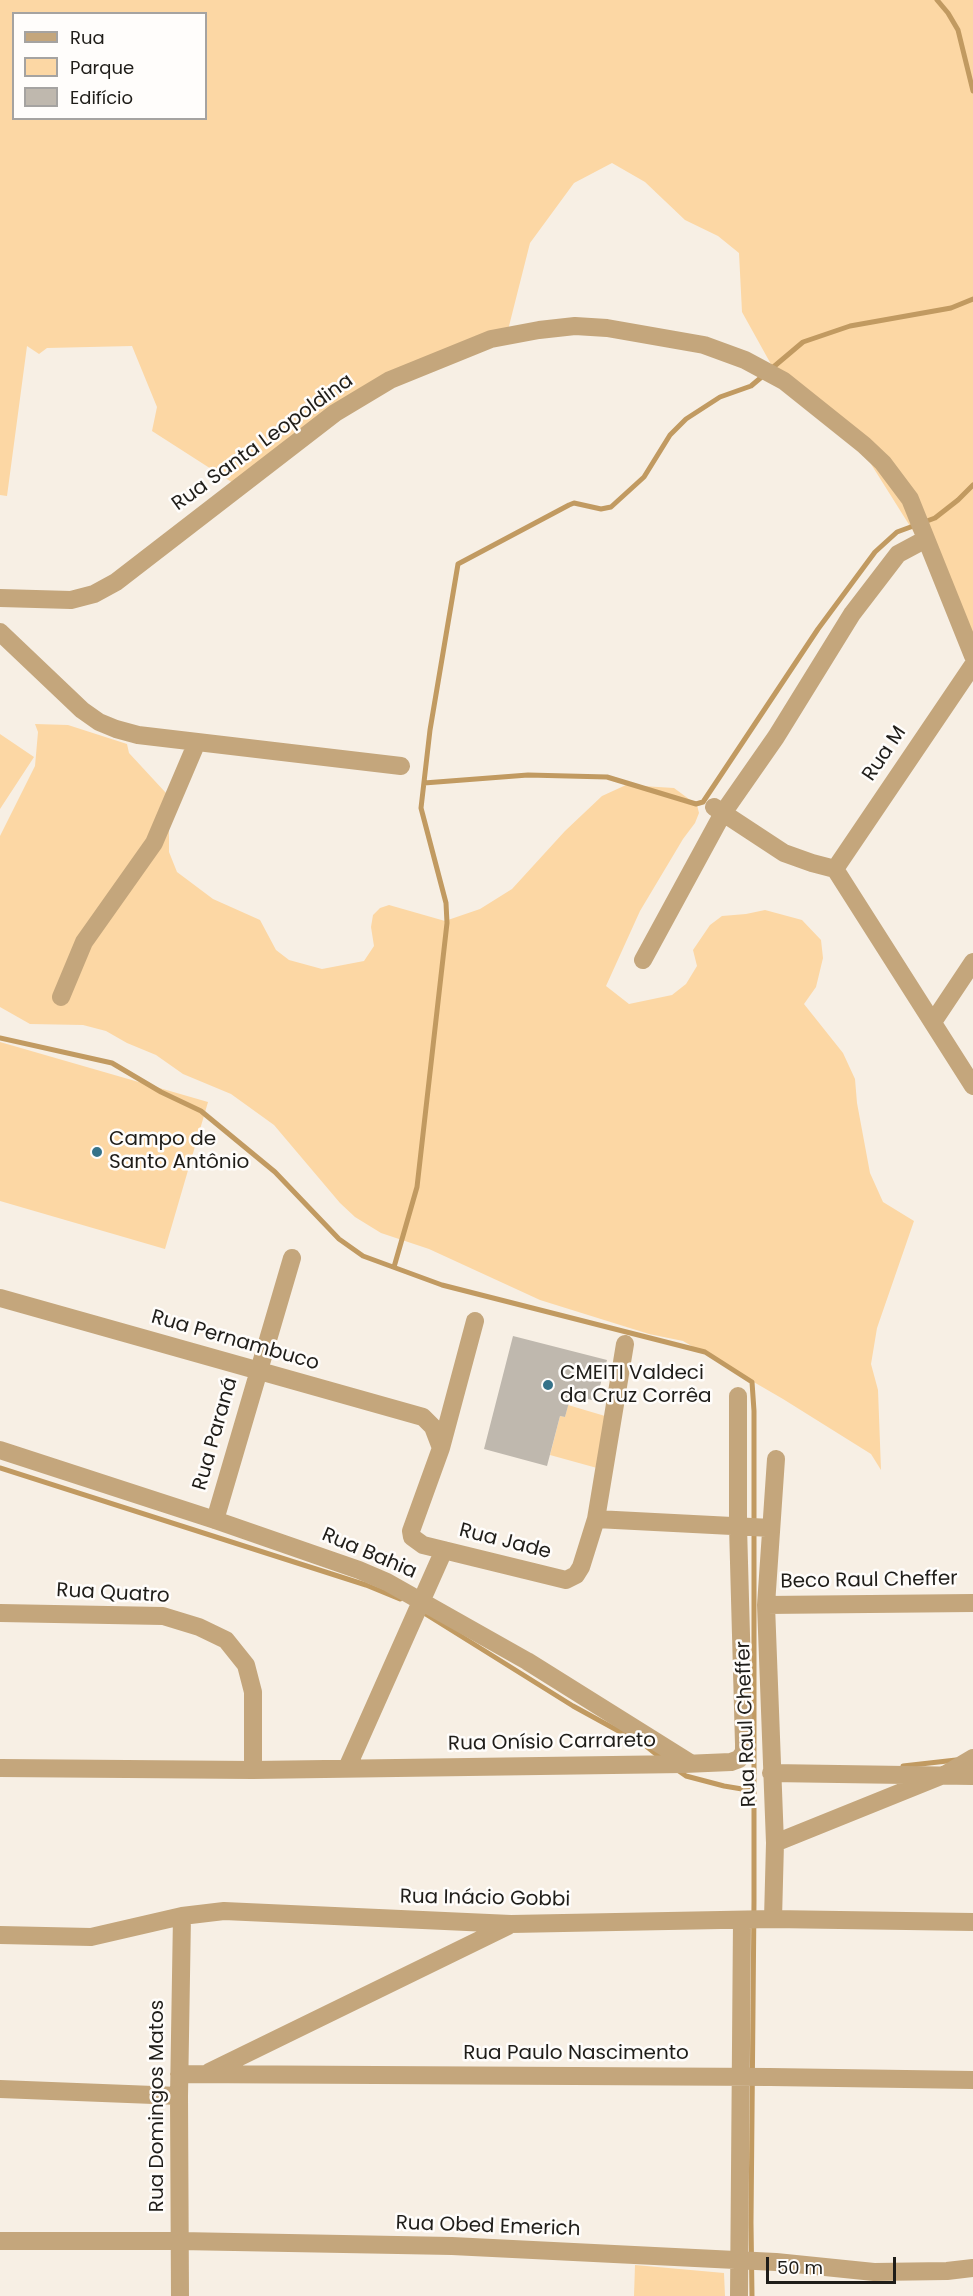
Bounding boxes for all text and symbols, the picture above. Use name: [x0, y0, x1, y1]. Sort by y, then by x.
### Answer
legend: [12, 12, 207, 120]
text: Rua: [70, 25, 105, 50]
text: Parque: [70, 55, 134, 80]
text: Edifício: [70, 85, 133, 110]
street label: Rua Santa Leopoldina: [168, 369, 358, 517]
street label: Rua M: [858, 722, 912, 786]
place label: Campo de Santo Antônio: [109, 1128, 249, 1175]
marker: Campo de Santo Antônio: [90, 1145, 104, 1159]
street label: Rua Pernambuco: [148, 1306, 322, 1376]
place label: CMEITI Valdeci da Cruz Corrêa: [560, 1362, 712, 1409]
street label: Rua Paraná: [188, 1375, 244, 1493]
marker: CMEITI Valdeci da Cruz Corrêa: [541, 1378, 555, 1392]
street label: Rua Jade: [457, 1519, 553, 1565]
street label: Rua Bahia: [318, 1523, 420, 1585]
street label: Beco Raul Cheffer: [780, 1567, 958, 1595]
street label: Rua Quatro: [56, 1579, 170, 1609]
street label: Rua Raul Cheffer: [732, 1641, 762, 1807]
street label: Rua Onísio Carrareto: [448, 1729, 656, 1757]
street label: Rua Inácio Gobbi: [400, 1886, 570, 1912]
street label: Rua Domingos Matos: [146, 2000, 170, 2212]
street label: Rua Paulo Nascimento: [463, 2042, 689, 2066]
street label: Rua Obed Emerich: [395, 2212, 581, 2242]
scale bar: [769, 2245, 900, 2283]
text: 50 m: [777, 2255, 823, 2280]

